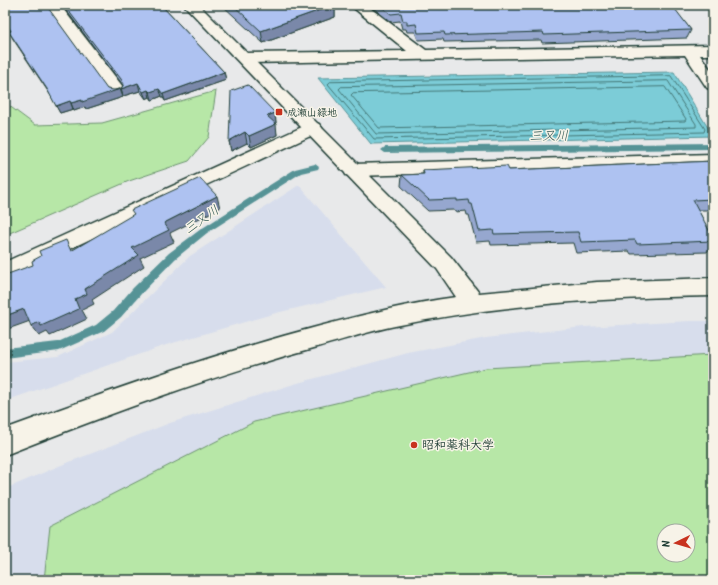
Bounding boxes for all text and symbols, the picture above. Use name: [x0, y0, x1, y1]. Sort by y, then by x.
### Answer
place label: 成瀬山緑地: [287, 105, 337, 121]
marker: 成瀬山緑地: [274, 107, 284, 117]
water label: 三又川: [529, 126, 569, 147]
water label: 三又川: [180, 200, 224, 240]
place label: 昭和薬科大学: [422, 436, 494, 455]
marker: 昭和薬科大学: [409, 440, 419, 450]
north arrow: [656, 523, 696, 563]
text: N: [658, 539, 676, 548]

